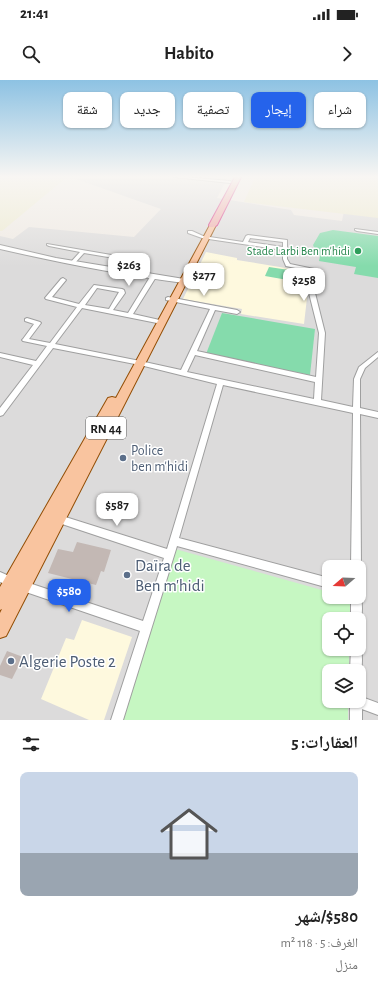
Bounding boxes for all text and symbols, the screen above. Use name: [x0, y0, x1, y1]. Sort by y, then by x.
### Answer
text: 21:41: [20, 6, 49, 21]
icon: search: [20, 43, 42, 65]
icon: forward: [336, 43, 358, 65]
text: Habito: [164, 45, 214, 63]
chip: شقة: [63, 92, 112, 128]
chip: جديد: [120, 92, 175, 128]
chip: تصفية: [183, 92, 243, 128]
chip: إيجار: [251, 92, 306, 128]
chip: شراء: [314, 92, 366, 128]
place label: Stade Larbi Ben m'hidi: [247, 245, 350, 257]
marker: Stade Larbi Ben m'hidi: [353, 246, 363, 256]
pin: $263: [105, 253, 153, 287]
text: $263: [117, 259, 141, 272]
pin: $277: [180, 263, 228, 297]
pin: $258: [280, 268, 328, 302]
text: $277: [192, 269, 216, 282]
text: $258: [292, 274, 316, 287]
road number: RN 44: [86, 417, 126, 439]
place label: Police ben m'hidi: [131, 444, 188, 474]
marker: Police ben m'hidi: [118, 453, 128, 463]
pin: $587: [93, 493, 141, 527]
text: $587: [105, 499, 129, 512]
place label: Daïra de Ben m'hidi: [135, 557, 205, 594]
north arrow: [322, 560, 366, 604]
map controls: [322, 560, 366, 708]
marker: Daïra de Ben m'hidi: [122, 570, 132, 580]
pin: $580: [45, 579, 93, 613]
text: $580: [57, 585, 81, 598]
button: locate: [322, 612, 366, 656]
place label: Algerie Poste 2: [19, 653, 116, 670]
marker: Algerie Poste 2: [6, 656, 16, 666]
button: layers: [322, 664, 366, 708]
icon: filters: [20, 733, 42, 755]
text: العقارات: 5: [291, 734, 358, 751]
icon: home: [153, 798, 225, 870]
text: $580/شهر: [296, 908, 358, 925]
text: الغرف: 5 · 118 m²: [280, 937, 358, 950]
text: منزل: [335, 959, 358, 972]

